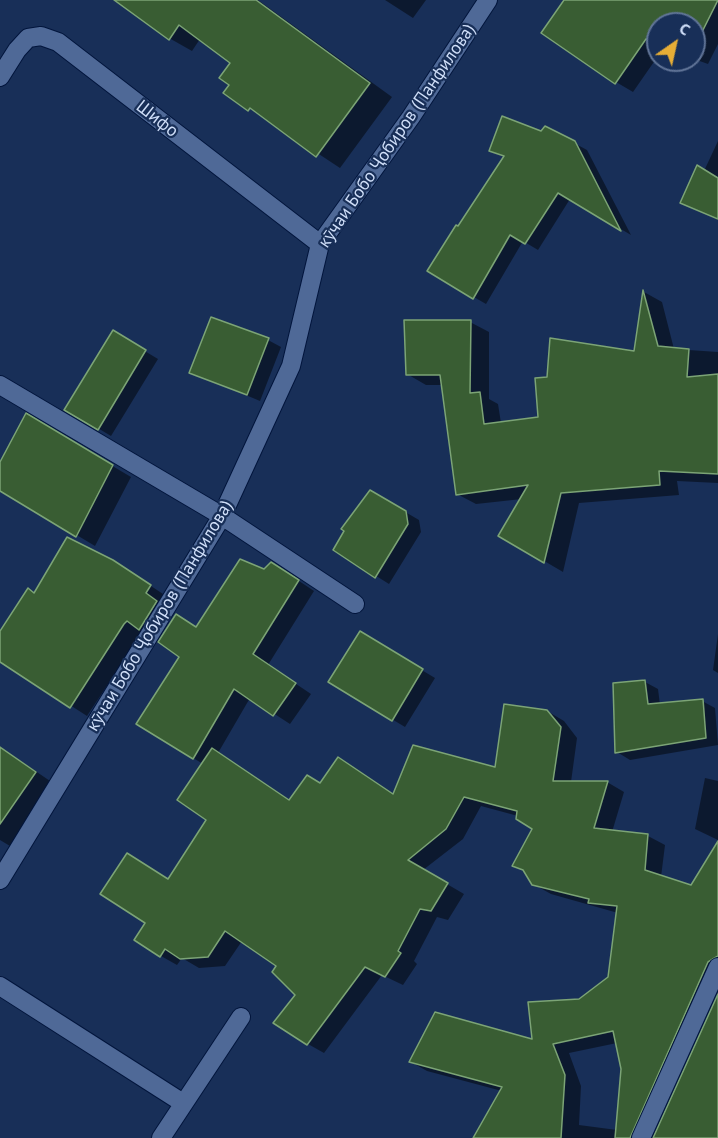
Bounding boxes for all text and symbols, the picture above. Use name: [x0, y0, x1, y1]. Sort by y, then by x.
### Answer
north arrow: [646, 12, 706, 72]
text: С: [676, 18, 694, 40]
street label: кӯчаи Бобо Ҷобиров (Панфилова): [314, 20, 480, 252]
street label: Шифо: [132, 96, 182, 142]
street label: кӯчаи Бобо Ҷобиров (Панфилова): [82, 497, 238, 735]

